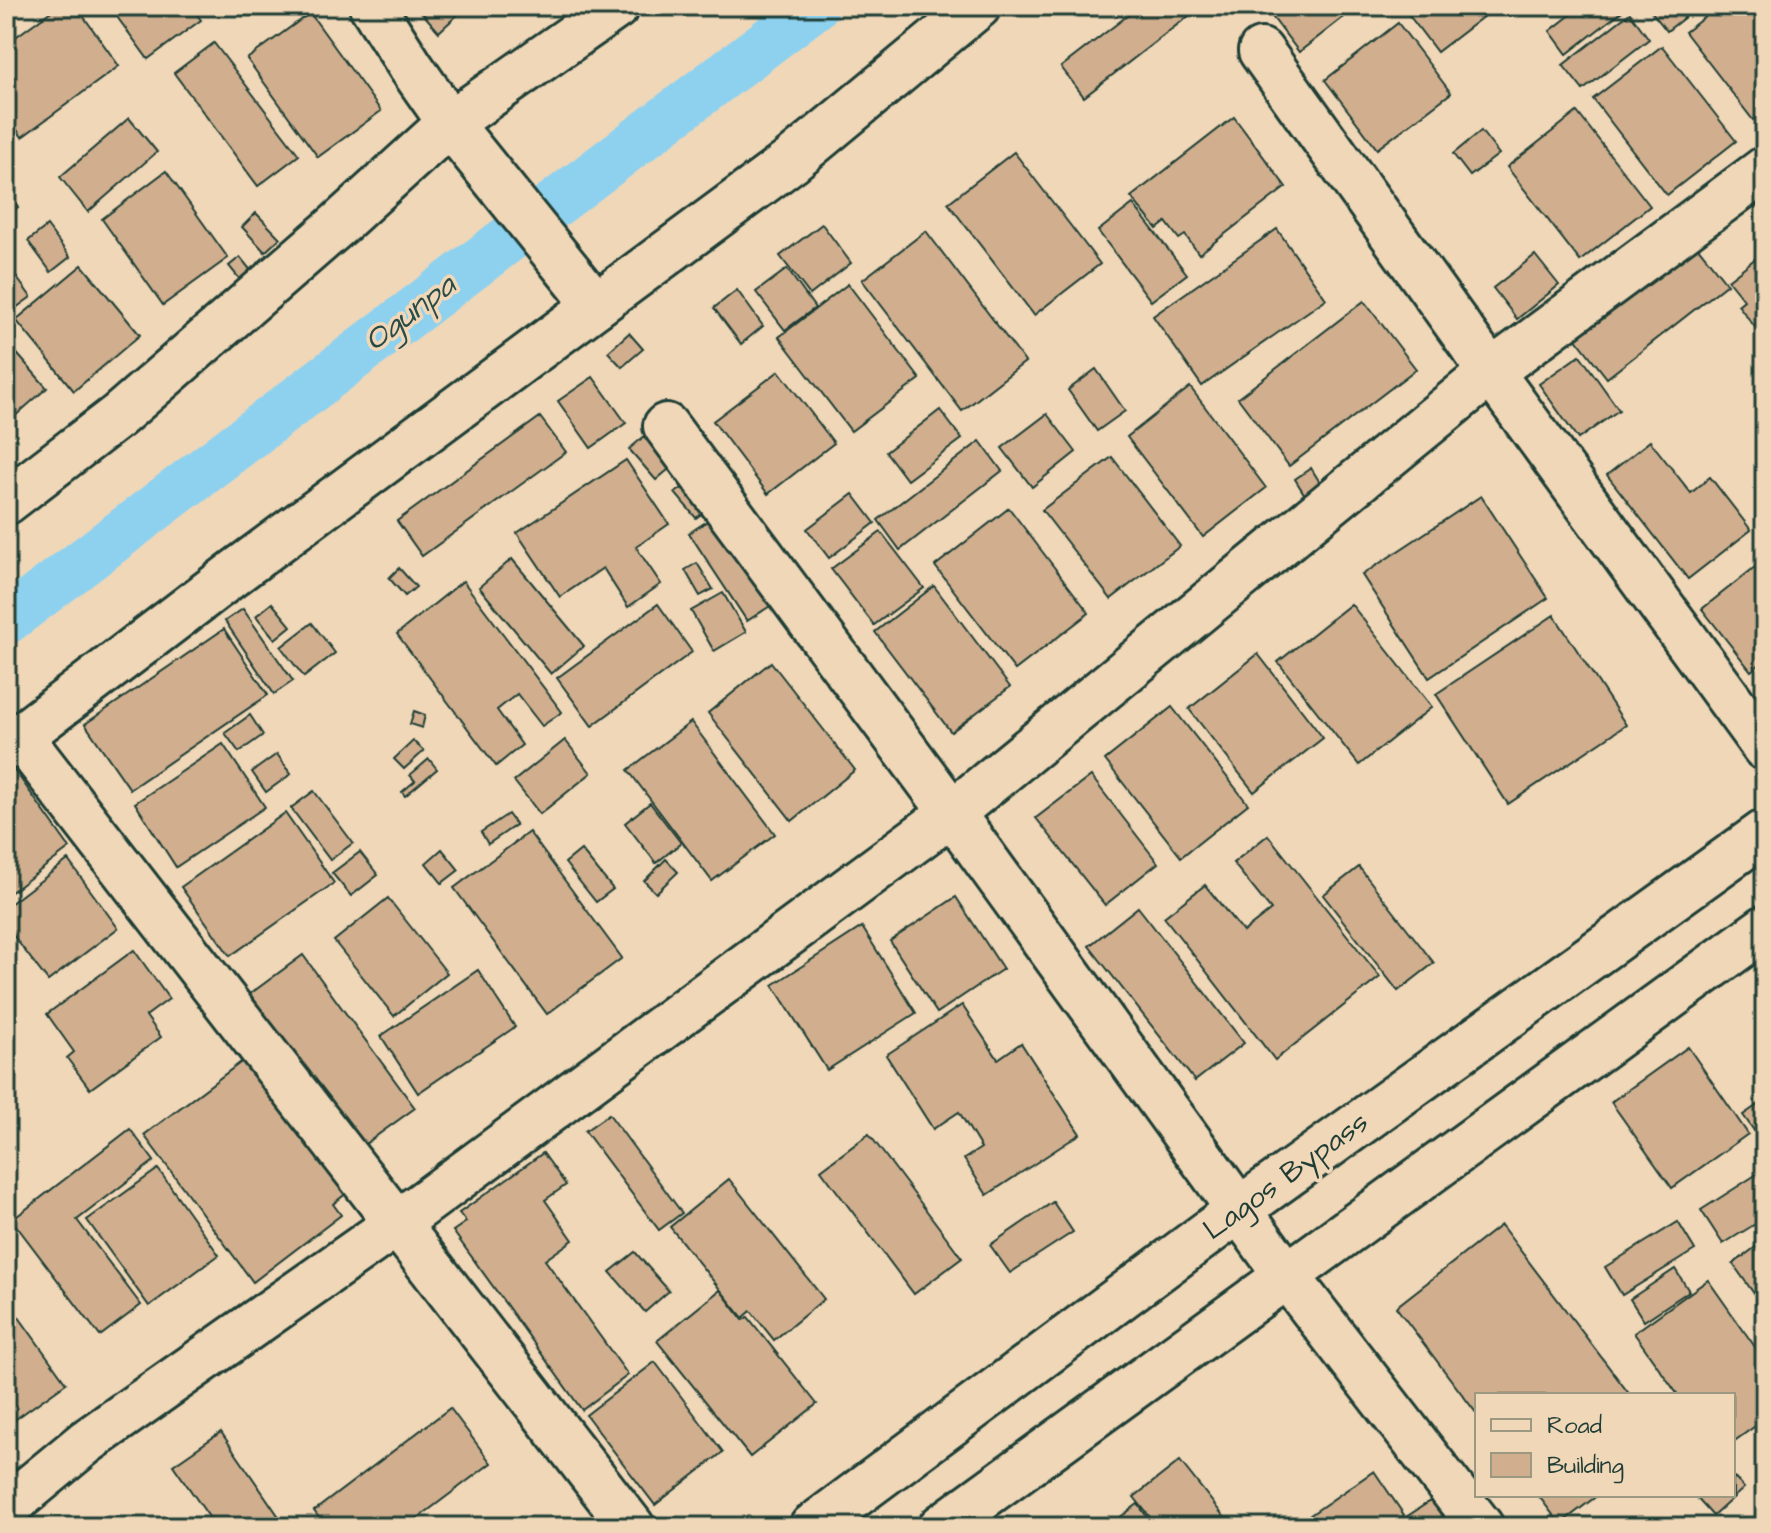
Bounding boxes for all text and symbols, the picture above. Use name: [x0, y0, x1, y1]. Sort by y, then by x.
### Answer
water label: Ogunpa: [355, 263, 467, 363]
street label: Lagos Bypass: [1195, 1102, 1378, 1251]
legend: [1475, 1393, 1735, 1497]
text: Road: [1547, 1409, 1602, 1443]
text: Building: [1547, 1449, 1624, 1484]

